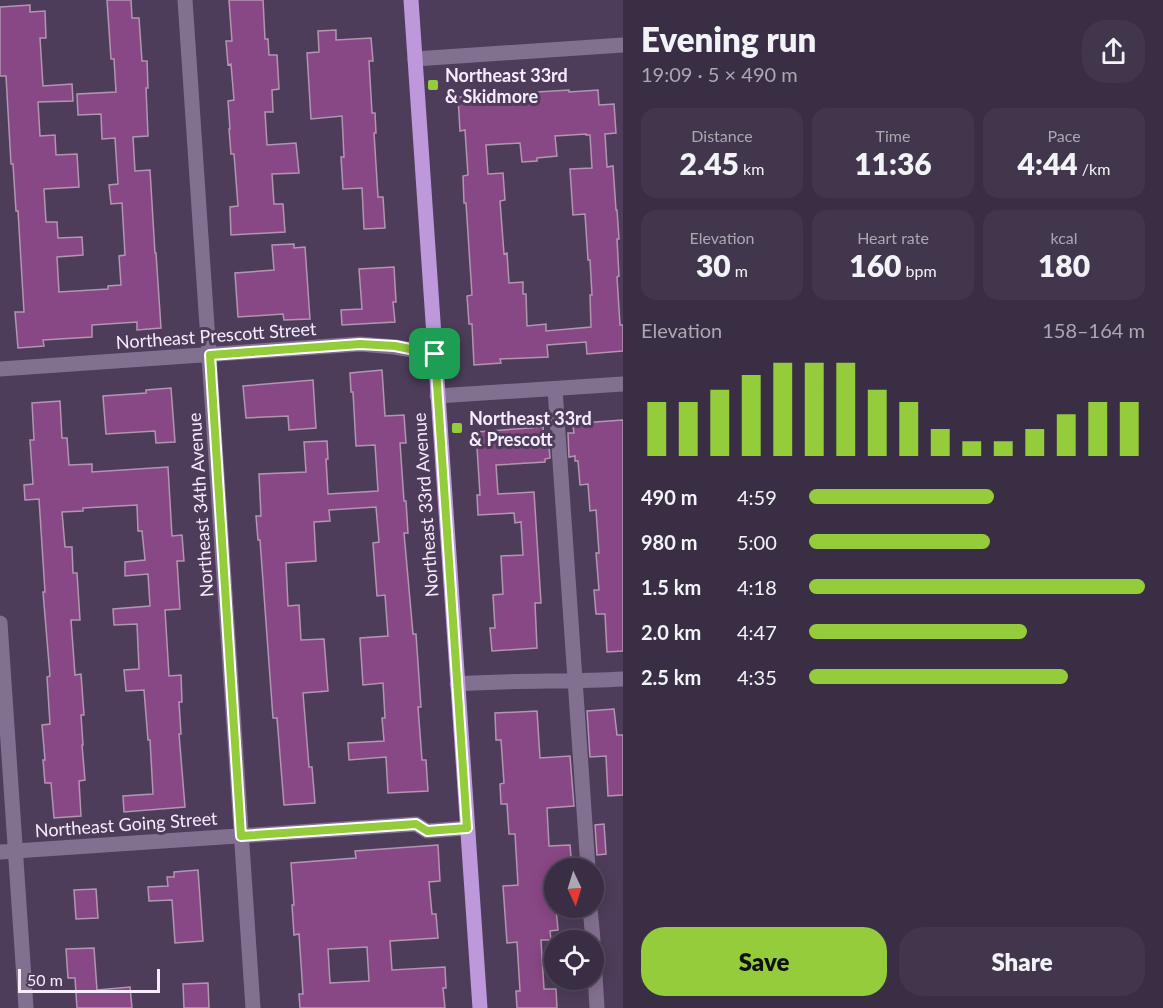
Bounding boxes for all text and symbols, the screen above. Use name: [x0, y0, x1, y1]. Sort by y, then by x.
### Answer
text: Evening run: [641, 19, 816, 59]
button: share: [1082, 20, 1145, 83]
text: 19:09 · 5 × 490 m: [641, 62, 798, 86]
place label: Northeast 33rd & Skidmore: [445, 64, 568, 107]
marker: Northeast 33rd & Skidmore: [426, 78, 440, 92]
text: Distance: [691, 126, 753, 145]
text: Time: [876, 126, 910, 145]
text: Pace: [1047, 126, 1081, 145]
text: 2.45: [680, 145, 739, 181]
text: 11:36: [854, 145, 932, 181]
text: 4:44: [1018, 145, 1078, 181]
text: km: [739, 159, 764, 178]
text: /km: [1078, 159, 1110, 178]
text: Elevation: [690, 228, 755, 247]
text: Heart rate: [857, 228, 929, 247]
text: kcal: [1050, 228, 1078, 247]
text: 30: [696, 247, 731, 283]
text: 160: [849, 247, 902, 283]
text: 180: [1038, 247, 1090, 283]
text: m: [731, 261, 748, 280]
text: bpm: [902, 261, 937, 280]
street label: Northeast Prescott Street: [115, 317, 318, 353]
text: Elevation: [641, 318, 722, 342]
text: 158–164 m: [1042, 318, 1145, 342]
pin: [409, 328, 460, 379]
icon: arrive: [418, 337, 451, 370]
place label: Northeast 33rd & Prescott: [469, 407, 592, 450]
street label: Northeast 34th Avenue: [183, 412, 217, 598]
street label: Northeast 33rd Avenue: [408, 412, 442, 598]
marker: Northeast 33rd & Prescott: [450, 421, 464, 435]
text: 490 m: [641, 485, 697, 509]
text: 4:59: [737, 485, 777, 509]
text: 980 m: [641, 530, 697, 554]
text: 5:00: [737, 530, 777, 554]
text: 1.5 km: [641, 575, 701, 599]
text: 4:18: [737, 575, 777, 599]
text: 2.0 km: [641, 620, 701, 644]
text: 4:47: [737, 620, 777, 644]
text: 2.5 km: [641, 665, 701, 689]
text: 4:35: [737, 665, 777, 689]
street label: Northeast Going Street: [34, 807, 219, 841]
north arrow: [544, 858, 604, 918]
map controls: [544, 858, 604, 990]
button: Save: [641, 927, 887, 996]
button: Share: [899, 927, 1145, 996]
button: locate: [544, 930, 604, 990]
scale bar: [18, 966, 160, 994]
text: 50 m: [27, 970, 63, 989]

